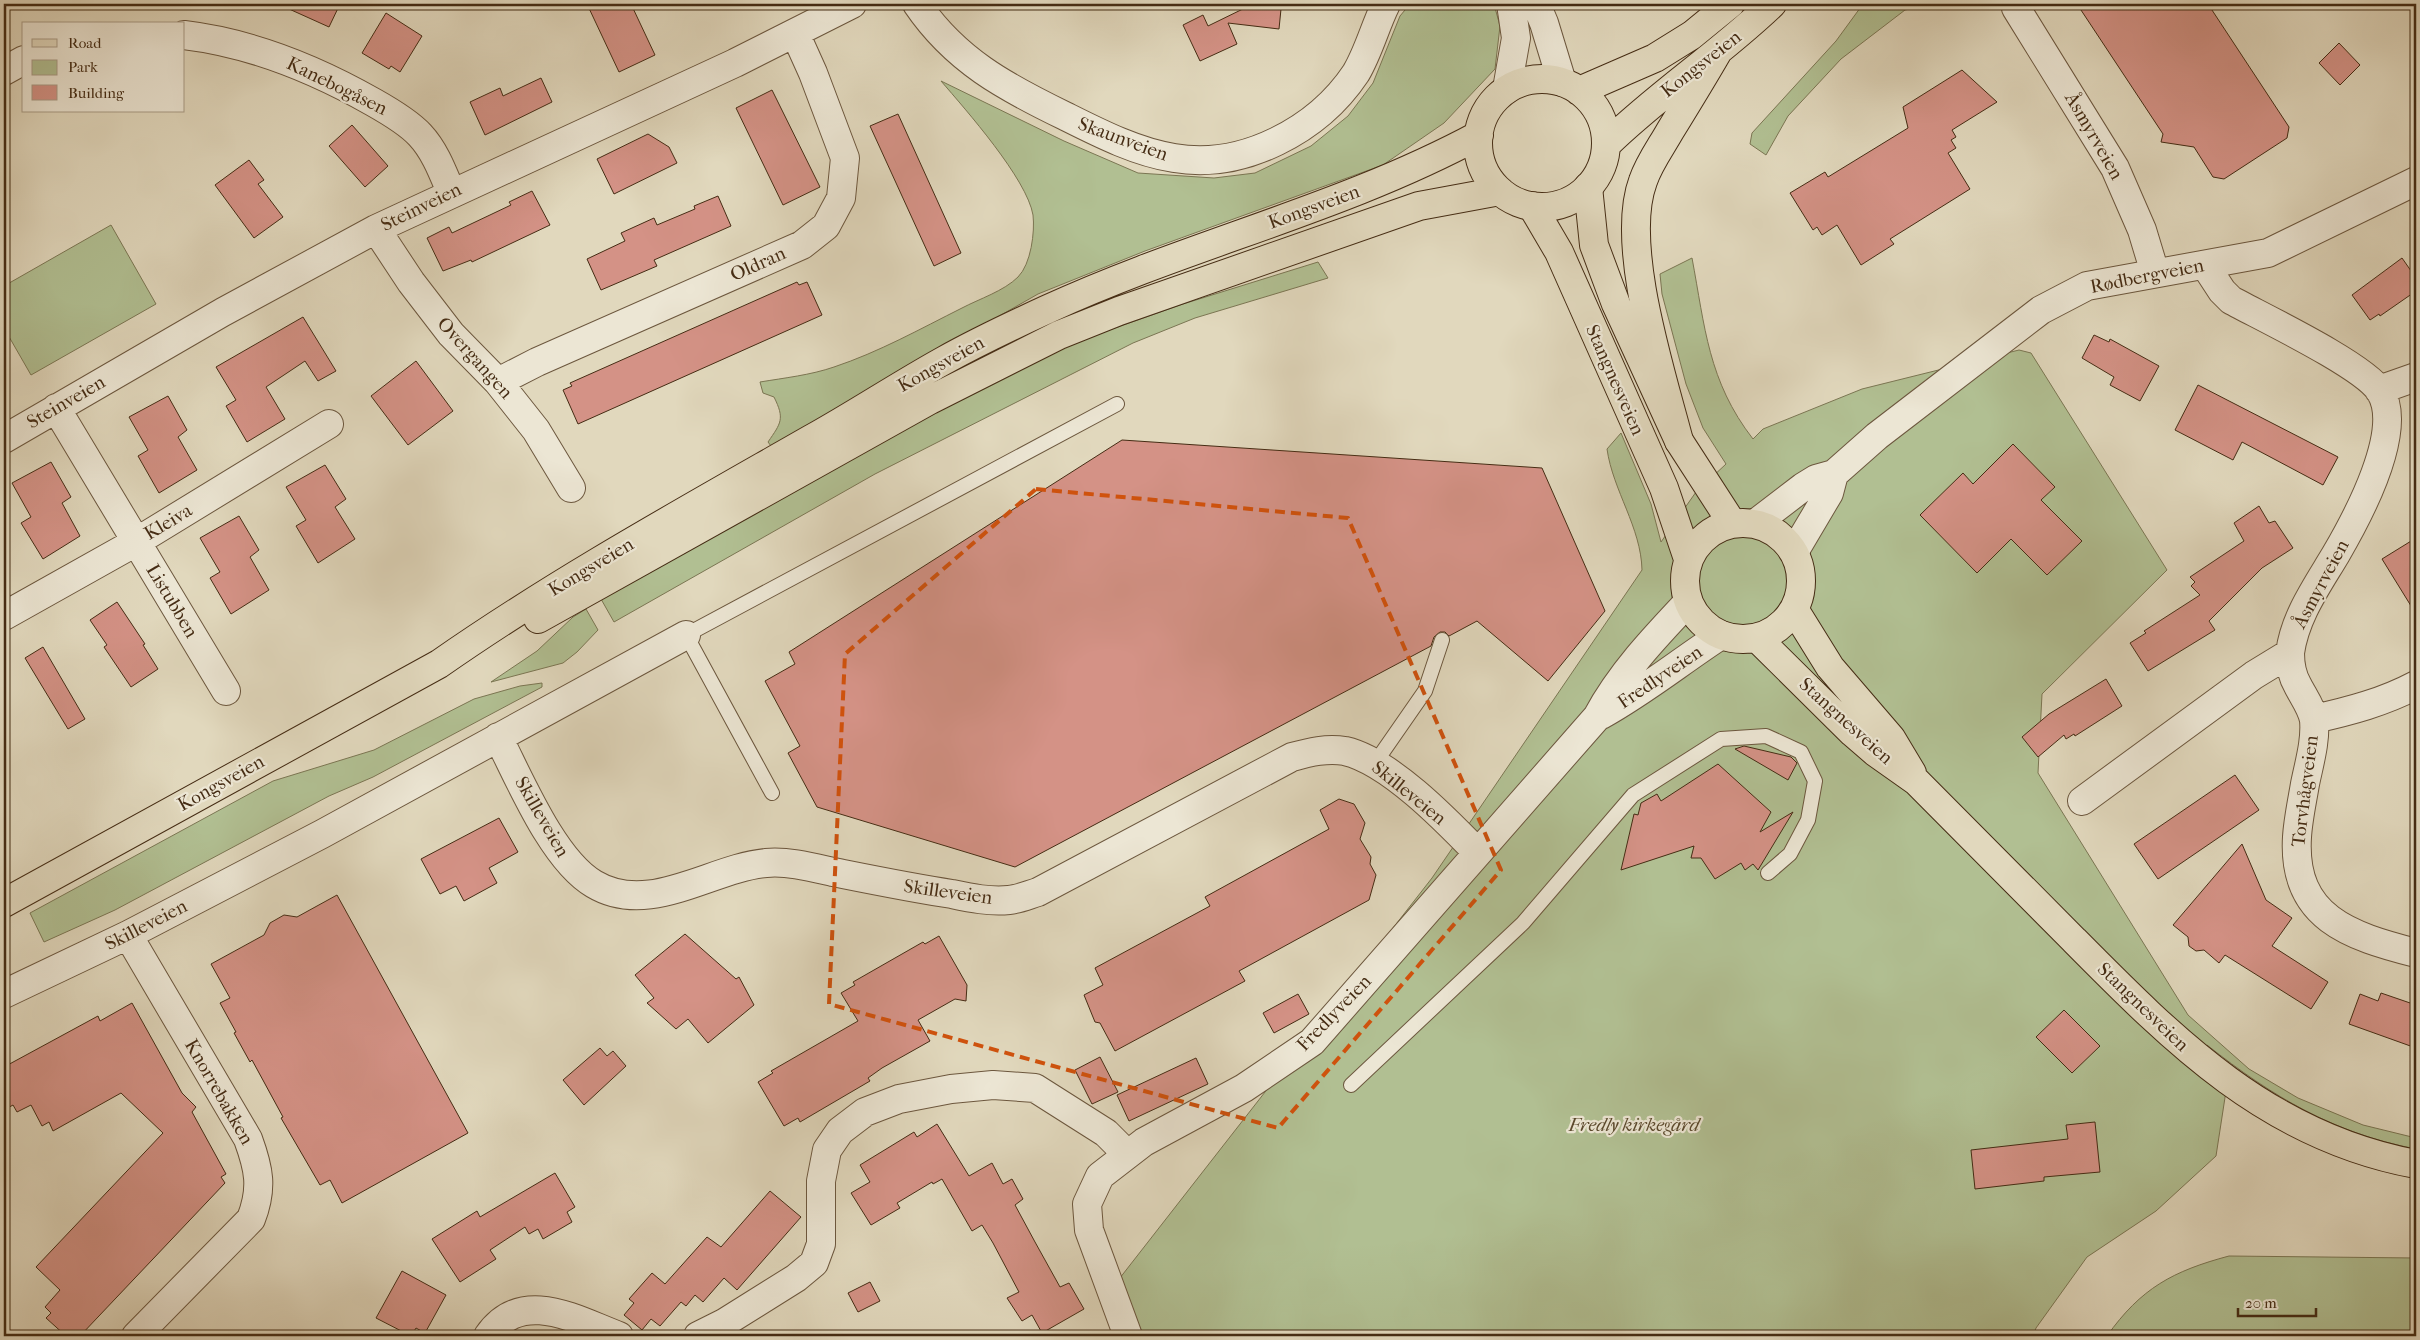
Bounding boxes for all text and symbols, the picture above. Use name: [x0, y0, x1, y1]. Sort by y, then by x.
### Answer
legend: [22, 22, 185, 112]
street label: Kongsveien: [1657, 26, 1745, 102]
text: Road: [68, 34, 102, 52]
street label: Kanebogåsen: [283, 52, 391, 120]
text: Park: [68, 58, 98, 76]
text: Building: [68, 84, 125, 102]
street label: Åsmyrveien: [2060, 88, 2128, 184]
street label: Skaunveien: [1075, 113, 1171, 165]
street label: Steinveien: [377, 178, 465, 236]
street label: Kongsveien: [1265, 180, 1363, 234]
street label: Oldran: [727, 242, 789, 286]
street label: Rødbergveien: [2088, 254, 2206, 298]
street label: Overgangen: [433, 313, 517, 403]
street label: Stangnesveien: [1581, 321, 1649, 439]
street label: Kongsveien: [894, 331, 988, 397]
street label: Steinveien: [23, 371, 109, 433]
street label: Kleiva: [140, 499, 196, 545]
street label: Kongsveien: [544, 533, 638, 601]
street label: Åsmyrveien: [2288, 536, 2354, 633]
street label: Listubben: [142, 560, 202, 642]
street label: Fredlyveien: [1613, 641, 1707, 713]
street label: Stangnesveien: [1795, 673, 1897, 769]
street label: Torvhågveien: [2287, 734, 2323, 848]
street label: Kongsveien: [174, 750, 268, 816]
street label: Skilleveien: [1367, 756, 1451, 830]
street label: Skilleveien: [510, 773, 574, 861]
street label: Skilleveien: [902, 875, 994, 909]
street label: Skilleveien: [101, 895, 191, 955]
street label: Stangnesveien: [2093, 958, 2193, 1056]
street label: Fredlyveien: [1292, 970, 1376, 1056]
street label: Knorrebakken: [180, 1035, 258, 1149]
park label: Fredly kirkegård: [1568, 1114, 1702, 1136]
scale bar: [2238, 1285, 2315, 1317]
text: 20 m: [2245, 1294, 2277, 1312]

